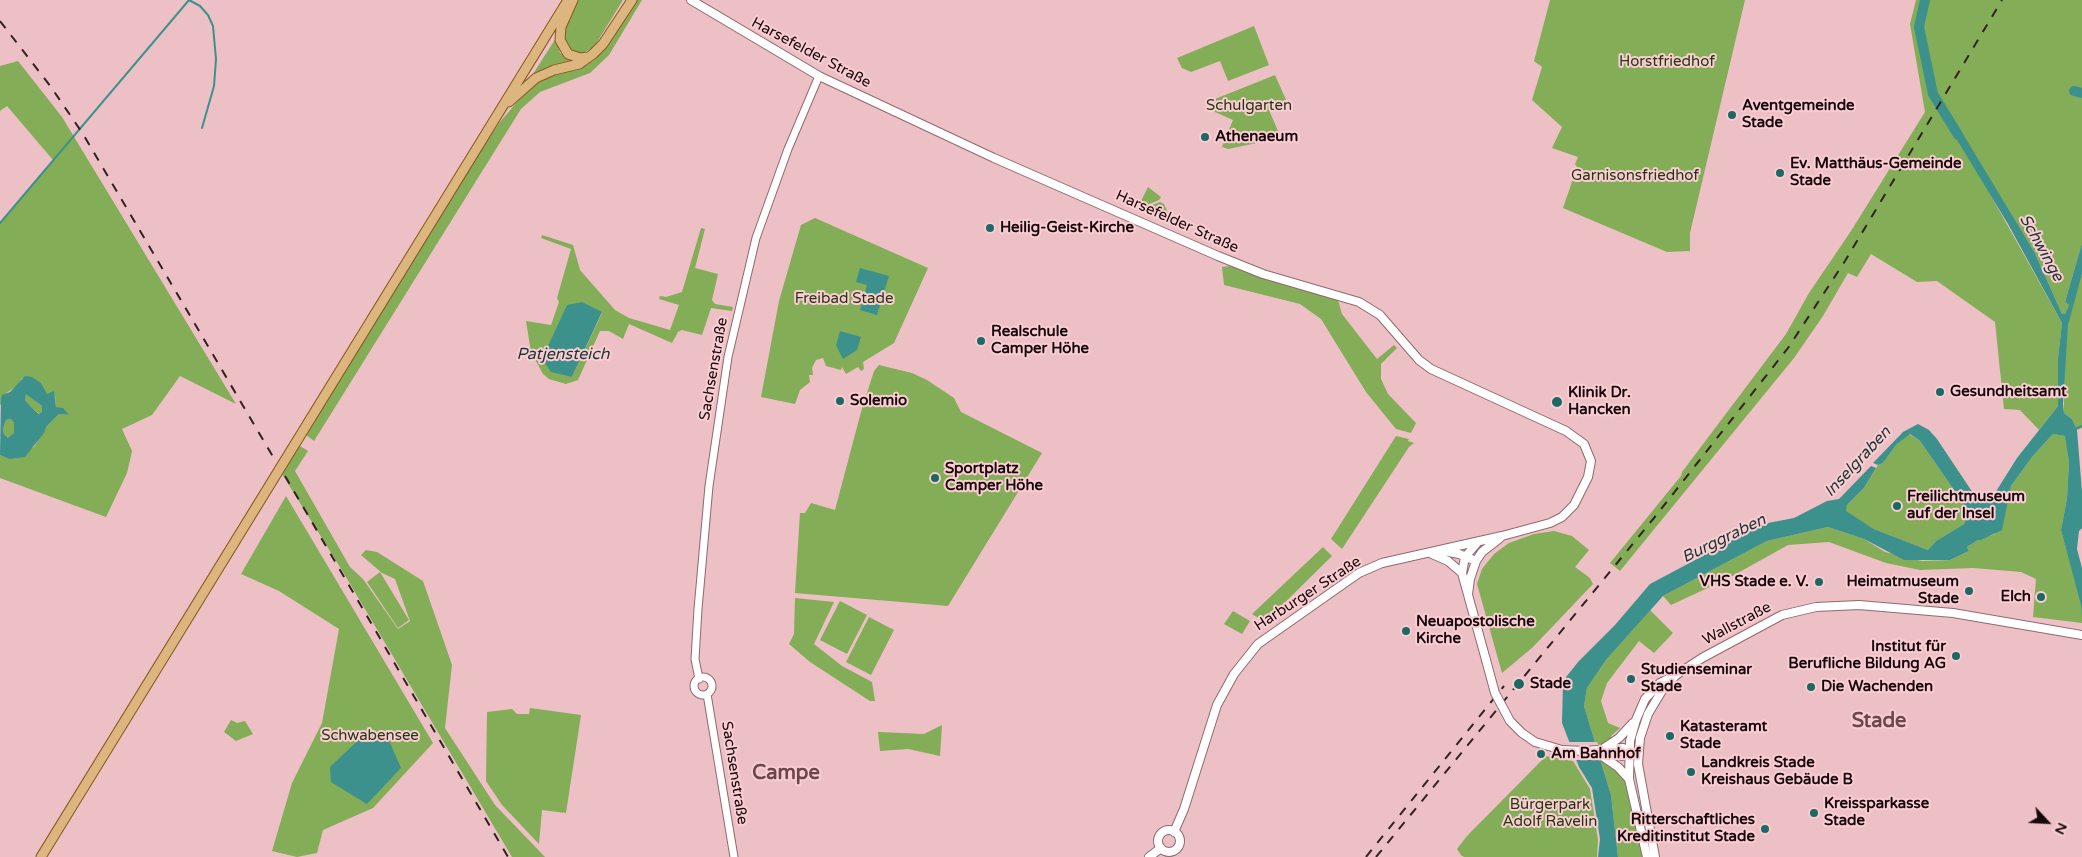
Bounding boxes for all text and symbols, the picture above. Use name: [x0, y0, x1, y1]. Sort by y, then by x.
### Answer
street label: Harsefelder Straße: [748, 14, 874, 92]
park label: Horstfriedhof: [1619, 53, 1715, 71]
park label: Schulgarten: [1206, 97, 1292, 115]
place label: Aventgemeinde Stade: [1742, 97, 1855, 132]
marker: Aventgemeinde Stade: [1726, 109, 1738, 121]
place label: Athenaeum: [1215, 128, 1298, 146]
marker: Athenaeum: [1199, 131, 1211, 143]
place label: Ev. Matthäus-Gemeinde Stade: [1790, 155, 1962, 190]
park label: Garnisonsfriedhof: [1571, 167, 1699, 185]
marker: Ev. Matthäus-Gemeinde Stade: [1774, 167, 1786, 179]
street label: Harsefelder Straße: [1113, 187, 1241, 257]
water label: Schwinge: [2015, 211, 2067, 285]
place label: Heilig-Geist-Kirche: [1000, 219, 1134, 237]
marker: Heilig-Geist-Kirche: [984, 222, 996, 234]
park label: Freibad Stade: [795, 290, 893, 308]
street label: Sachsenstraße: [696, 316, 732, 422]
place label: Realschule Camper Höhe: [991, 323, 1089, 358]
marker: Realschule Camper Höhe: [975, 335, 987, 347]
water label: Patjensteich: [516, 345, 610, 365]
place label: Gesundheitsamt: [1950, 383, 2067, 401]
place label: Klinik Dr. Hancken: [1568, 384, 1631, 419]
marker: Gesundheitsamt: [1934, 386, 1946, 398]
place label: Solemio: [850, 392, 907, 410]
marker: Solemio: [834, 395, 846, 407]
marker: Klinik Dr. Hancken: [1550, 395, 1564, 409]
water label: Inselgraben: [1821, 423, 1895, 501]
place label: Sportplatz Camper Höhe: [945, 460, 1043, 495]
marker: Sportplatz Camper Höhe: [929, 472, 941, 484]
place label: Freilichtmuseum auf der Insel: [1907, 488, 2025, 523]
marker: Freilichtmuseum auf der Insel: [1891, 500, 1903, 512]
water label: Burggraben: [1679, 510, 1769, 568]
street label: Harburger Straße: [1251, 553, 1365, 635]
place label: VHS Stade e. V.: [1700, 573, 1809, 591]
place label: Heimatmuseum Stade: [1846, 573, 1959, 608]
marker: VHS Stade e. V.: [1813, 576, 1825, 588]
marker: Heimatmuseum Stade: [1963, 585, 1975, 597]
place label: Elch: [2001, 588, 2031, 606]
marker: Elch: [2035, 591, 2047, 603]
street label: Wallstraße: [1700, 598, 1774, 650]
place label: Neuapostolische Kirche: [1416, 613, 1535, 648]
marker: Neuapostolische Kirche: [1400, 625, 1412, 637]
place label: Institut für Berufliche Bildung AG: [1788, 638, 1946, 673]
marker: Institut für Berufliche Bildung AG: [1950, 650, 1962, 662]
place label: Studienseminar Stade: [1641, 661, 1752, 696]
marker: Studienseminar Stade: [1625, 673, 1637, 685]
place label: Stade: [1530, 675, 1571, 693]
marker: Stade: [1512, 677, 1526, 691]
place label: Die Wachenden: [1821, 678, 1933, 696]
marker: Die Wachenden: [1805, 681, 1817, 693]
district label: Stade: [1852, 710, 1906, 734]
place label: Katasteramt Stade: [1680, 718, 1767, 753]
street label: Sachsenstraße: [717, 720, 751, 826]
park label: Schwabensee: [321, 727, 419, 745]
marker: Katasteramt Stade: [1664, 730, 1676, 742]
place label: Am Bahnhof: [1551, 745, 1641, 763]
marker: Am Bahnhof: [1535, 748, 1547, 760]
place label: Landkreis Stade Kreishaus Gebäude B: [1701, 754, 1853, 789]
district label: Campe: [752, 762, 820, 786]
marker: Landkreis Stade Kreishaus Gebäude B: [1685, 766, 1697, 778]
place label: Kreissparkasse Stade: [1824, 795, 1929, 830]
park label: Bürgerpark Adolf Ravelin: [1503, 796, 1597, 831]
north arrow: [2022, 797, 2072, 847]
marker: Kreissparkasse Stade: [1808, 807, 1820, 819]
place label: Ritterschaftliches Kreditinstitut Stade: [1617, 811, 1755, 846]
text: N: [2051, 820, 2071, 837]
marker: Ritterschaftliches Kreditinstitut Stade: [1759, 823, 1771, 835]

